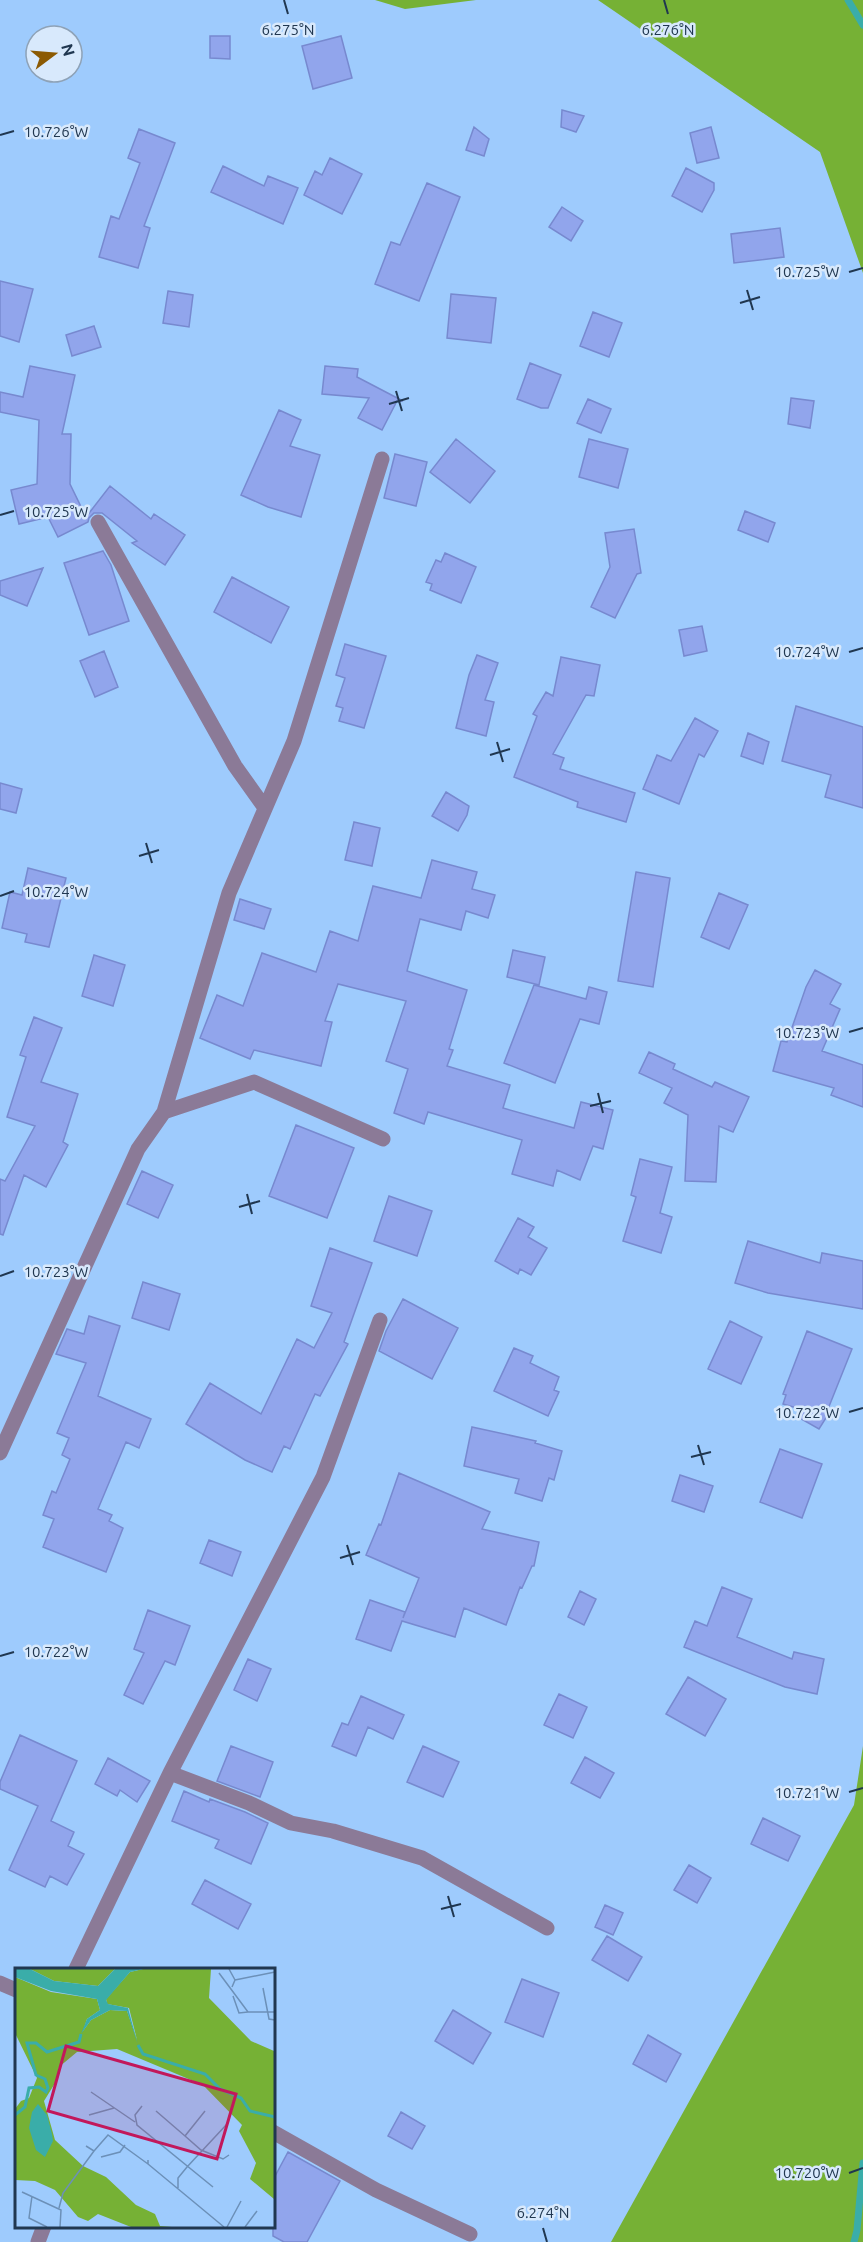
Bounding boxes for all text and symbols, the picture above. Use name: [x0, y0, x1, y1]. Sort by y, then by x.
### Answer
text: 6.275°N: [261, 21, 315, 38]
text: 6.276°N: [641, 21, 695, 38]
north arrow: [24, 24, 84, 84]
text: N: [58, 42, 79, 58]
text: 10.726°W: [24, 123, 88, 140]
text: 10.725°W: [775, 263, 839, 280]
text: 10.725°W: [24, 503, 88, 520]
text: 10.724°W: [775, 643, 839, 660]
text: 10.724°W: [24, 883, 88, 900]
text: 10.723°W: [775, 1024, 839, 1041]
text: 10.723°W: [24, 1263, 88, 1280]
text: 10.722°W: [775, 1404, 839, 1421]
text: 10.722°W: [24, 1643, 88, 1660]
text: 10.721°W: [775, 1784, 839, 1801]
inset map: [15, 1968, 274, 2227]
text: 10.720°W: [775, 2164, 839, 2181]
text: 6.274°N: [516, 2204, 570, 2221]

